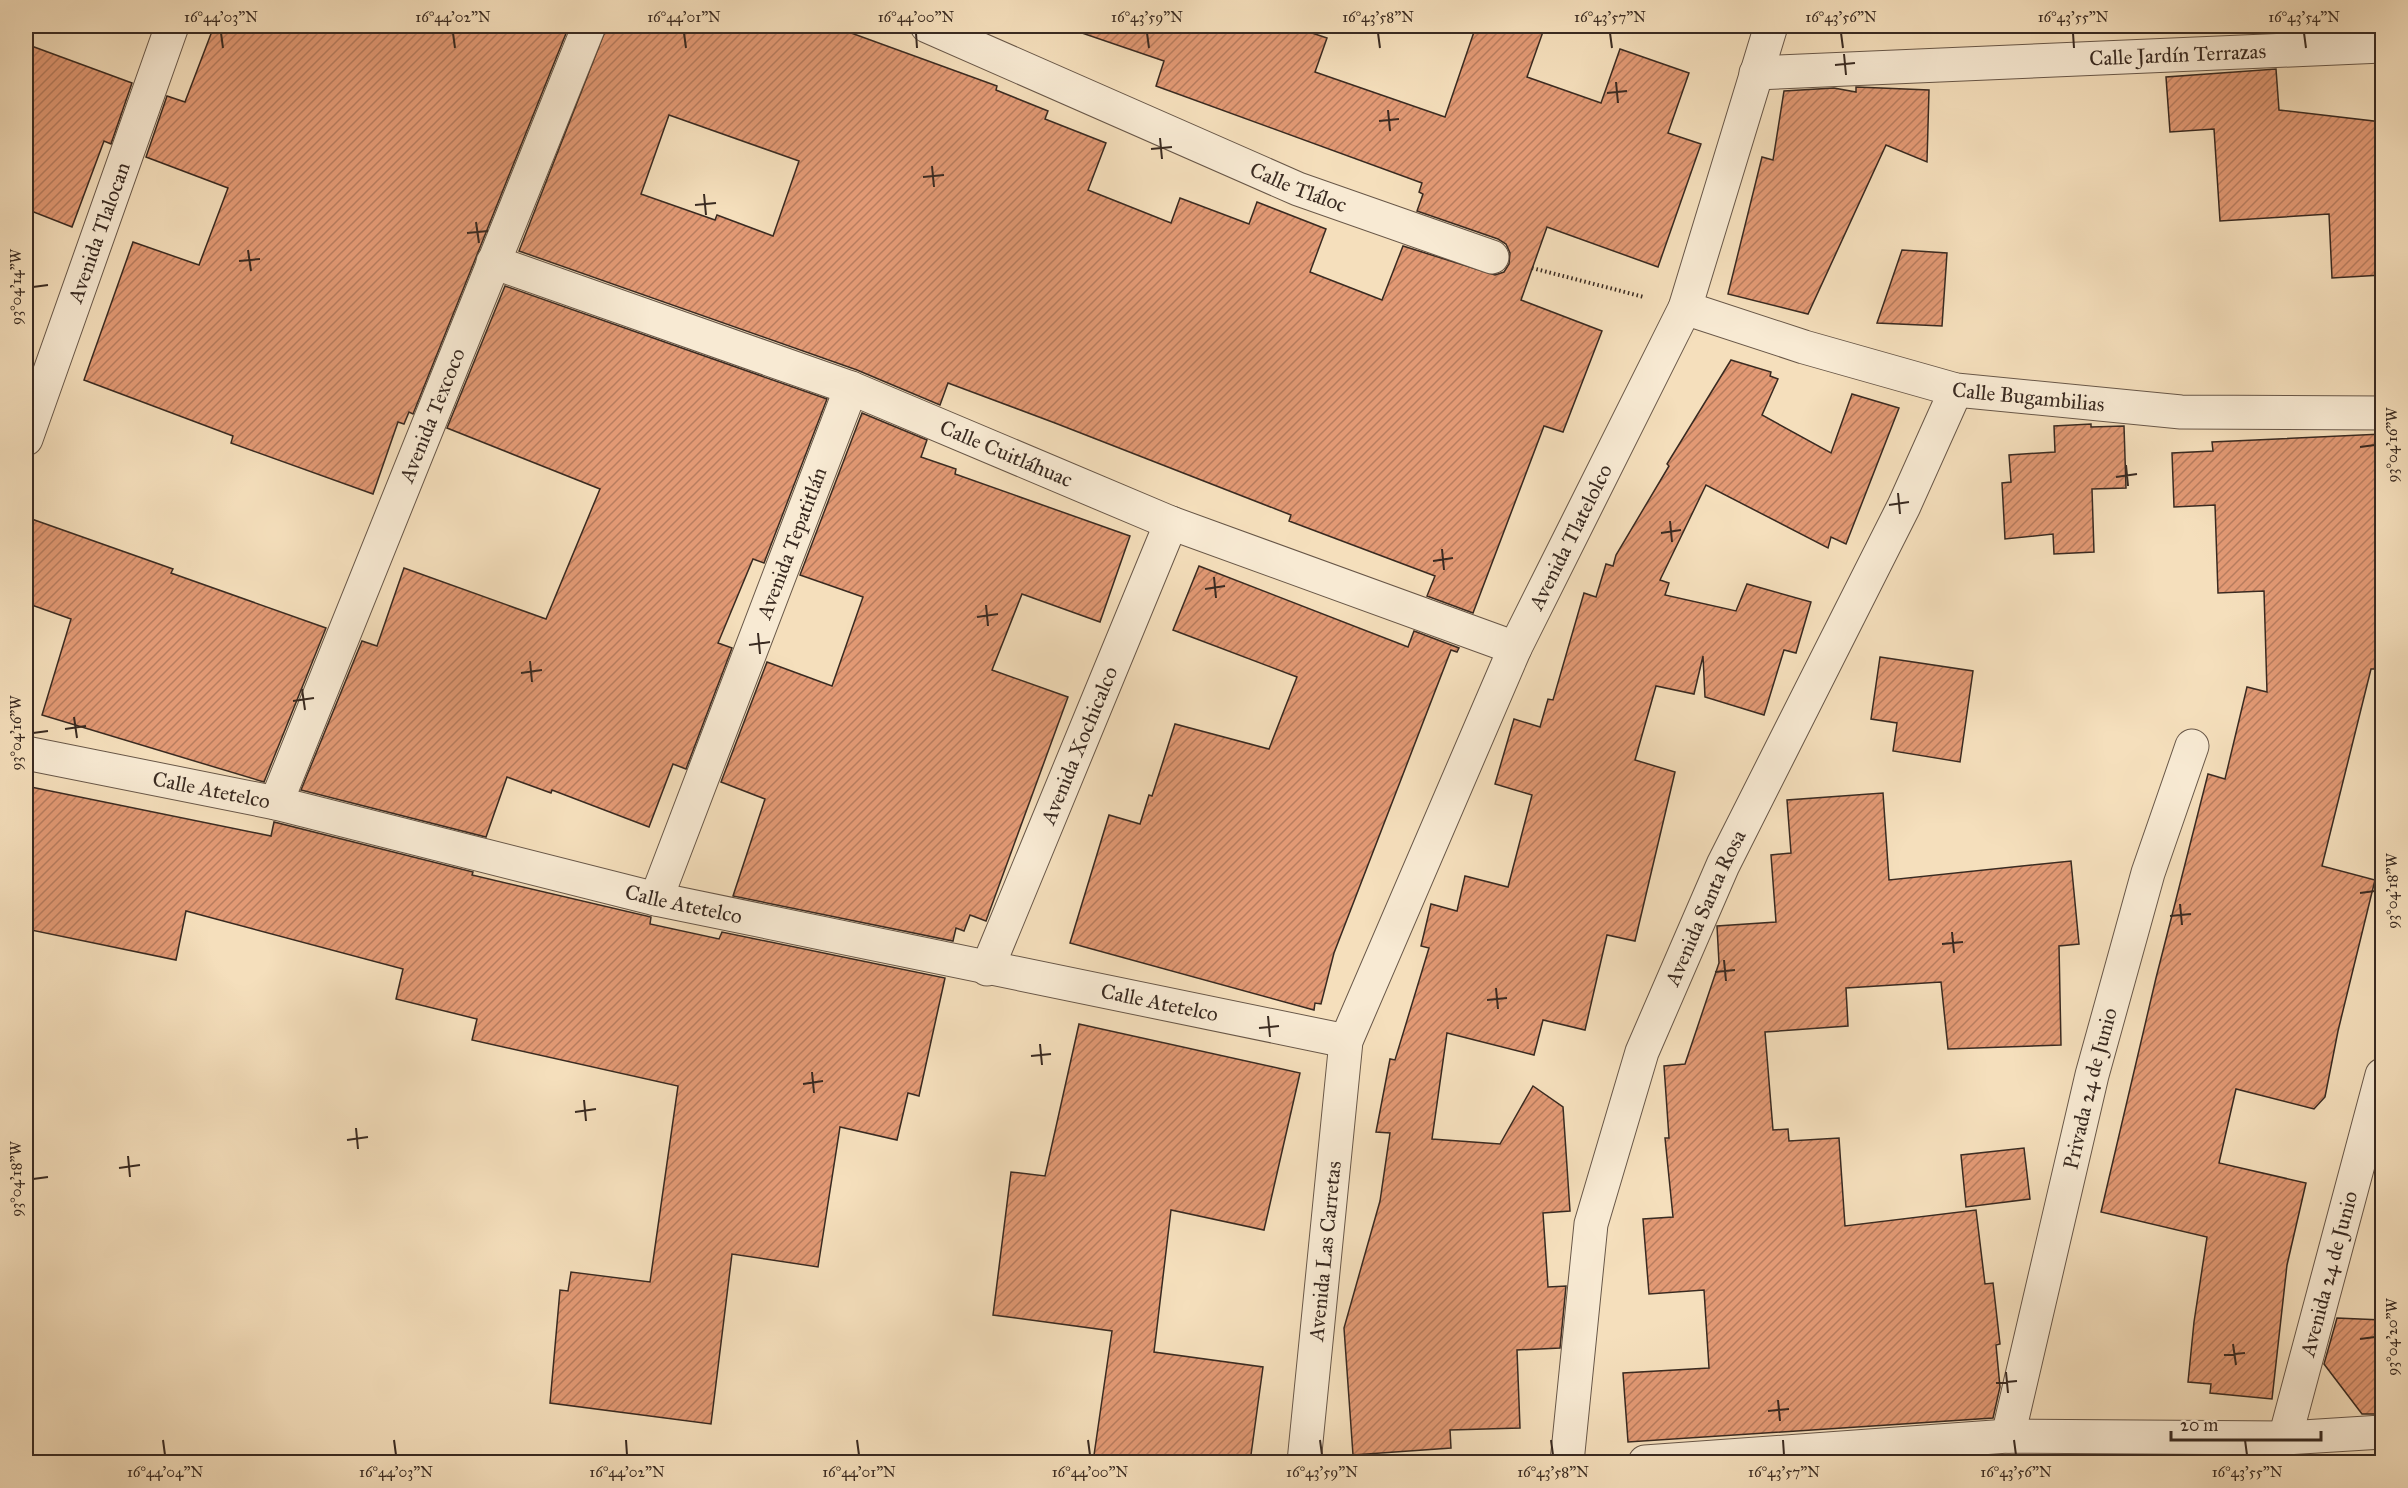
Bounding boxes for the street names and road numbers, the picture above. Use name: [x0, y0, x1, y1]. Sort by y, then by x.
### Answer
street label: Calle Jardín Terrazas: [2089, 38, 2267, 72]
street label: Calle Tláloc: [1246, 156, 1350, 218]
street label: Avenida Tlalocan: [62, 159, 136, 307]
street label: Avenida Texcoco: [393, 344, 471, 487]
street label: Calle Bugambilias: [1951, 377, 2106, 417]
street label: Calle Cuitláhuac: [936, 414, 1077, 493]
street label: Avenida Tlatelolco: [1523, 460, 1618, 615]
street label: Avenida Tepatitlán: [751, 464, 833, 623]
street label: Avenida Xochicalco: [1035, 662, 1124, 829]
street label: Calle Atetelco: [150, 766, 273, 815]
street label: Avenida Santa Rosa: [1659, 826, 1752, 991]
street label: Calle Atetelco: [622, 879, 745, 929]
street label: Calle Atetelco: [1098, 978, 1221, 1027]
street label: Privada 24 de Junio: [2057, 1005, 2123, 1172]
street label: Avenida Las Carretas: [1303, 1160, 1347, 1343]
street label: Avenida 24 de Junio: [2294, 1188, 2363, 1360]

